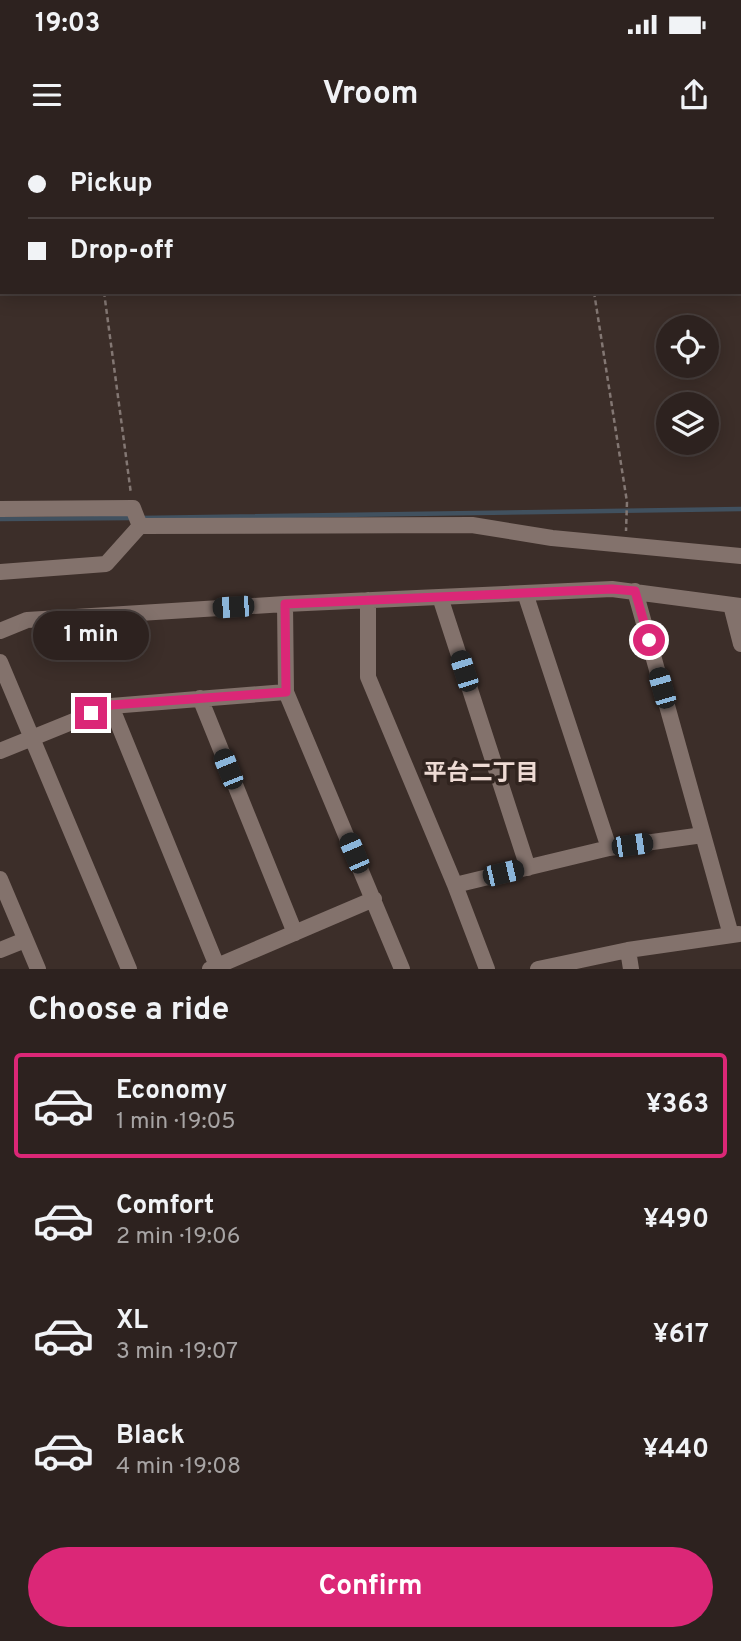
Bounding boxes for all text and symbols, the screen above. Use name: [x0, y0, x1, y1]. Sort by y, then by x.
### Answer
text: 19:03: [35, 8, 100, 41]
text: Vroom: [322, 75, 419, 115]
icon: menu: [28, 76, 66, 114]
icon: share: [675, 76, 713, 114]
text: Pickup: [70, 168, 153, 201]
text: Drop-off: [70, 235, 173, 268]
map controls: [656, 315, 719, 455]
button: locate: [656, 315, 719, 378]
button: layers: [656, 392, 719, 455]
car: [212, 595, 255, 619]
callout: 1 min: [33, 612, 149, 660]
text: 1 min: [63, 621, 119, 650]
route start: [633, 624, 665, 656]
car: [448, 648, 481, 694]
car: [647, 665, 678, 711]
route end: [75, 697, 107, 729]
car: [211, 746, 246, 792]
district label: 平台二丁目: [424, 760, 539, 789]
car: [337, 830, 372, 876]
car: [610, 832, 655, 858]
car: [481, 858, 526, 888]
text: Choose a ride: [28, 991, 229, 1031]
icon: car: [32, 1074, 95, 1137]
text: Economy: [116, 1075, 227, 1108]
text: ¥363: [646, 1089, 709, 1122]
text: 1 min · 19:05: [116, 1108, 236, 1137]
icon: car: [32, 1189, 95, 1252]
text: Comfort: [116, 1190, 214, 1223]
text: ¥490: [643, 1204, 709, 1237]
text: 2 min · 19:06: [116, 1223, 241, 1252]
icon: car: [32, 1304, 95, 1367]
text: XL: [116, 1305, 148, 1338]
text: ¥617: [653, 1319, 709, 1352]
text: 3 min · 19:07: [116, 1338, 238, 1367]
icon: car: [32, 1419, 95, 1482]
text: Black: [116, 1420, 185, 1453]
text: ¥440: [643, 1434, 709, 1467]
text: 4 min · 19:08: [116, 1453, 241, 1482]
button: Confirm: [28, 1547, 713, 1627]

